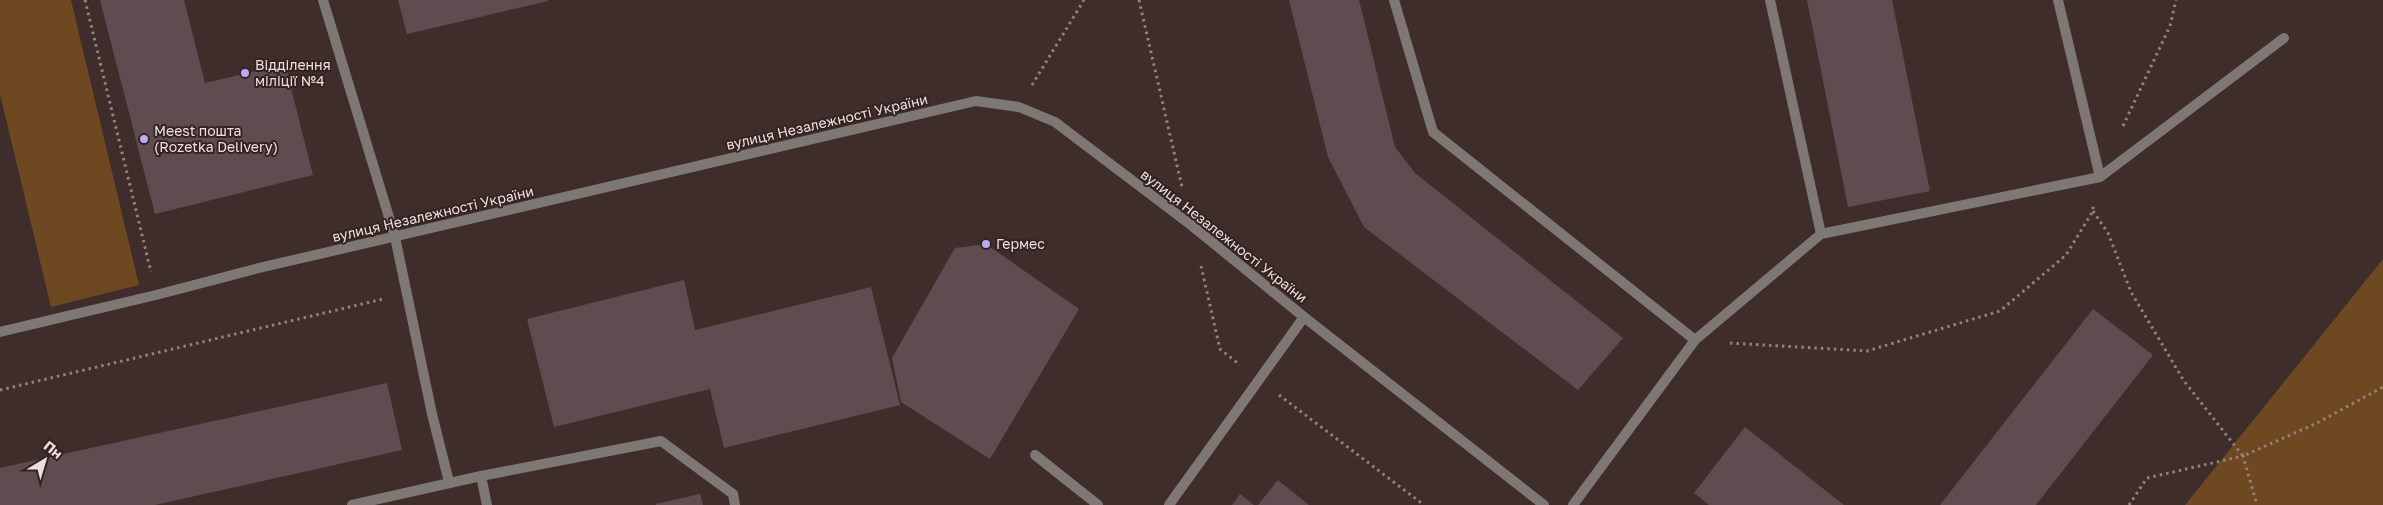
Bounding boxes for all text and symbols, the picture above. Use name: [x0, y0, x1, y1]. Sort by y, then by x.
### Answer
place label: Відділення міліції №4: [255, 56, 331, 89]
marker: Відділення міліції №4: [239, 67, 251, 79]
street label: вулиця Незалежності України: [724, 90, 929, 153]
place label: Meest пошта (Rozetka Delivery): [154, 122, 278, 155]
marker: Meest пошта (Rozetka Delivery): [138, 133, 150, 145]
street label: вулиця Незалежності України: [1138, 165, 1311, 306]
street label: вулиця Незалежності України: [330, 182, 535, 245]
place label: Гермес: [996, 235, 1045, 252]
marker: Гермес: [980, 238, 992, 250]
north arrow: [20, 435, 70, 485]
text: Пн: [41, 437, 66, 462]

